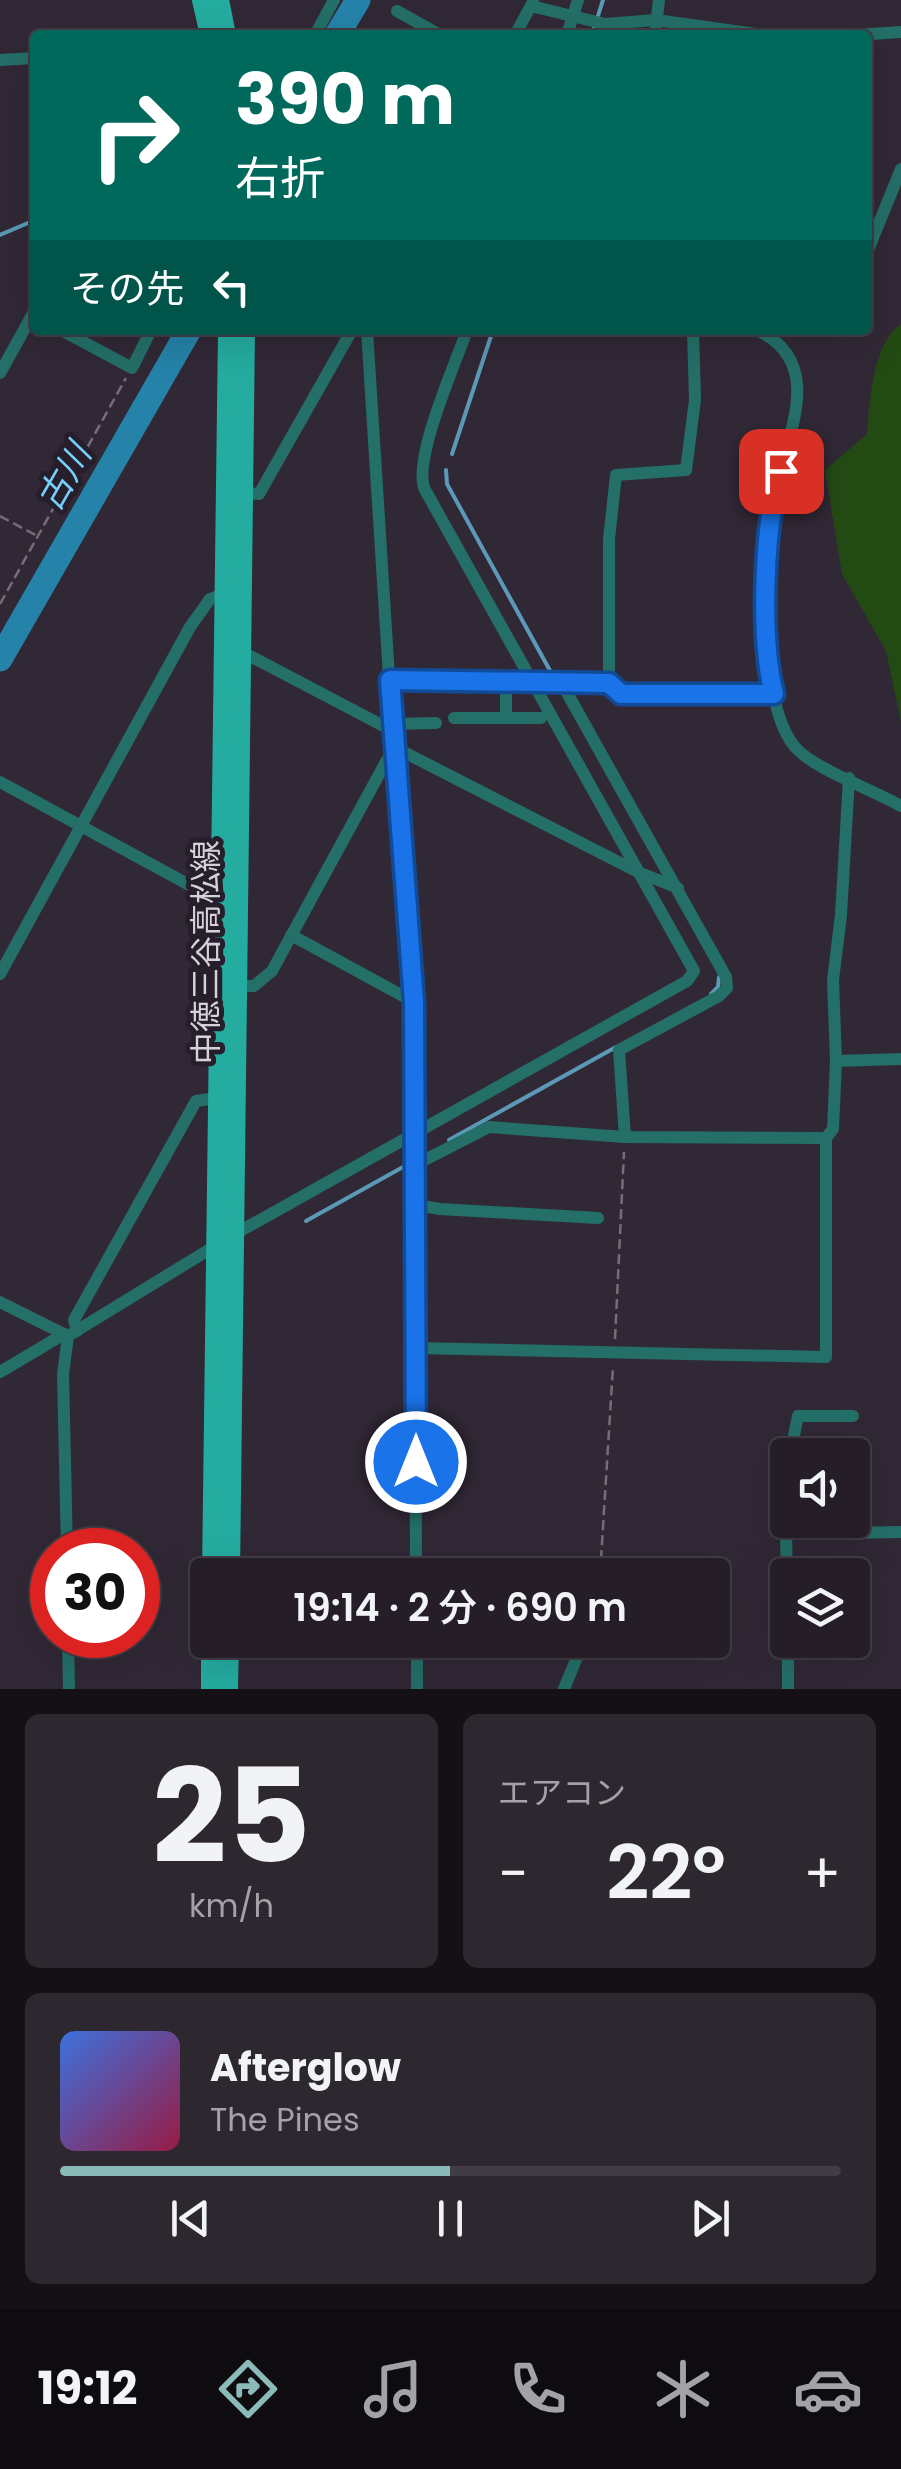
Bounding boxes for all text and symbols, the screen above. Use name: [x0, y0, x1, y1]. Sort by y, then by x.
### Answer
text: 390 m: [235, 50, 455, 149]
icon: right: [70, 70, 200, 200]
text: 右折: [235, 147, 325, 210]
icon: left: [204, 260, 259, 315]
text: その先: [70, 262, 184, 315]
pin: [739, 429, 824, 514]
water label: 古川: [25, 431, 104, 519]
icon: arrive: [754, 444, 809, 499]
street label: 中徳三谷高松線: [183, 840, 228, 1064]
position arrow: [364, 1410, 468, 1514]
map controls: [770, 1438, 870, 1658]
button: sound: [770, 1438, 870, 1538]
speed limit sign: 30: [30, 1528, 160, 1658]
button: layers: [770, 1558, 870, 1658]
text: 19:14 · 2 分 · 690 m: [293, 1581, 627, 1634]
text: 25: [152, 1725, 311, 1908]
text: エアコン: [498, 1770, 626, 1815]
text: 22°: [606, 1820, 726, 1925]
text: −: [498, 1835, 528, 1912]
text: +: [803, 1835, 841, 1912]
text: km/h: [189, 1883, 274, 1928]
text: Afterglow: [210, 2041, 401, 2094]
text: The Pines: [210, 2097, 360, 2142]
icon: previous: [163, 2191, 218, 2246]
icon: pause: [423, 2191, 478, 2246]
icon: next: [683, 2191, 738, 2246]
icon: directions: [213, 2354, 283, 2424]
icon: music: [358, 2354, 428, 2424]
icon: phone: [503, 2354, 573, 2424]
icon: climate: [648, 2354, 718, 2424]
icon: car: [793, 2354, 863, 2424]
text: 19:12: [38, 2357, 138, 2420]

